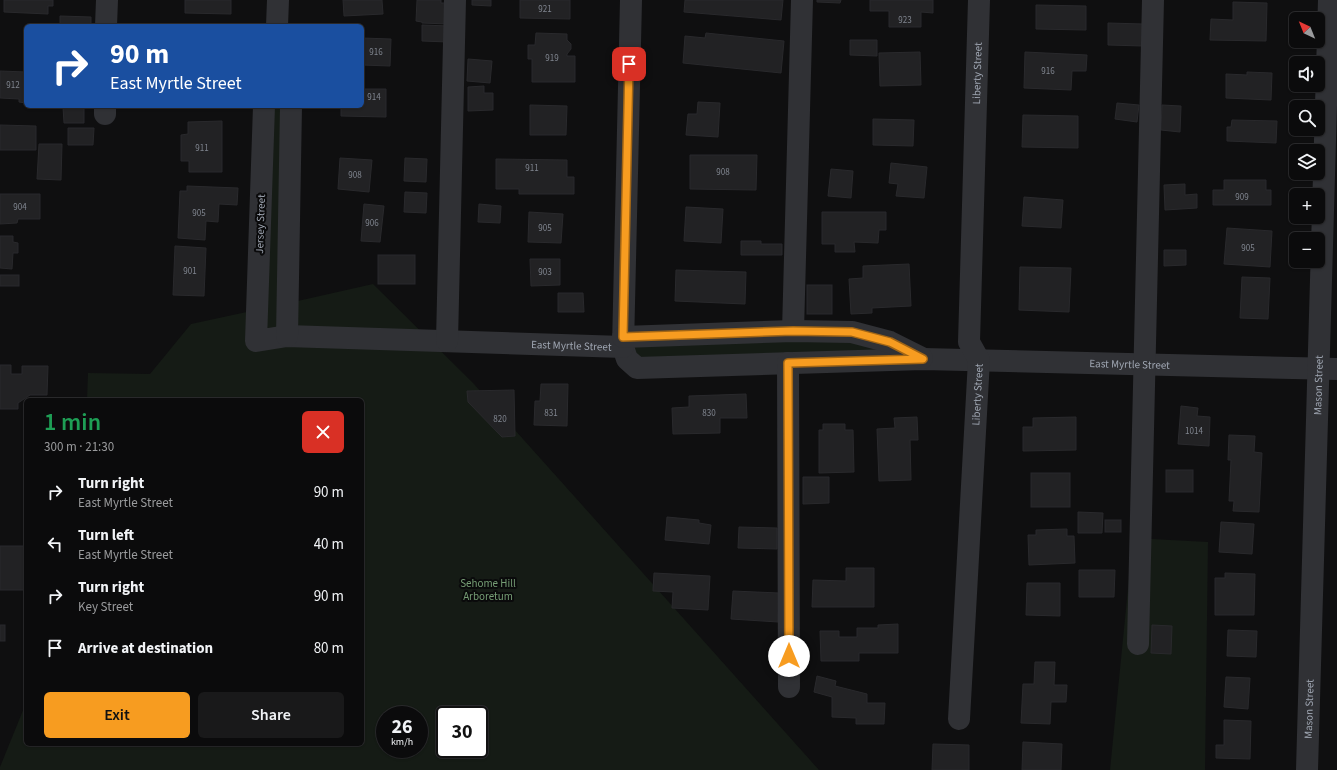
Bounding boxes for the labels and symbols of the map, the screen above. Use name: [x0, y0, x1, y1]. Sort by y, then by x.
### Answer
house number: 921: [538, 3, 552, 16]
north arrow: [1289, 12, 1325, 48]
house number: 923: [898, 14, 912, 27]
street label: Liberty Street: [969, 42, 986, 105]
house number: 916: [369, 46, 383, 59]
pin: [612, 47, 646, 81]
house number: 919: [545, 52, 559, 65]
house number: 916: [1041, 65, 1055, 78]
house number: 912: [6, 79, 20, 92]
house number: 914: [367, 91, 381, 104]
house number: 911: [195, 142, 209, 155]
house number: 911: [525, 162, 539, 175]
house number: 908: [716, 166, 730, 179]
house number: 908: [348, 169, 362, 182]
house number: 909: [1235, 191, 1249, 204]
street label: Jersey Street: [252, 194, 269, 254]
house number: 904: [13, 201, 27, 214]
house number: 905: [192, 207, 206, 220]
house number: 906: [365, 217, 379, 230]
house number: 905: [538, 222, 552, 235]
house number: 905: [1241, 242, 1255, 255]
house number: 901: [183, 265, 197, 278]
house number: 903: [538, 266, 552, 279]
street label: East Myrtle Street: [531, 337, 612, 355]
street label: Mason Street: [1310, 355, 1327, 415]
street label: East Myrtle Street: [1089, 356, 1170, 373]
street label: Liberty Street: [968, 363, 987, 426]
house number: 831: [544, 407, 558, 420]
house number: 830: [702, 407, 716, 420]
house number: 820: [493, 413, 507, 426]
house number: 1014: [1185, 425, 1203, 438]
park label: Sehome Hill Arboretum: [460, 576, 516, 604]
position arrow: [768, 635, 810, 677]
street label: Mason Street: [1301, 679, 1318, 739]
speed limit sign: 30: [436, 706, 488, 758]

